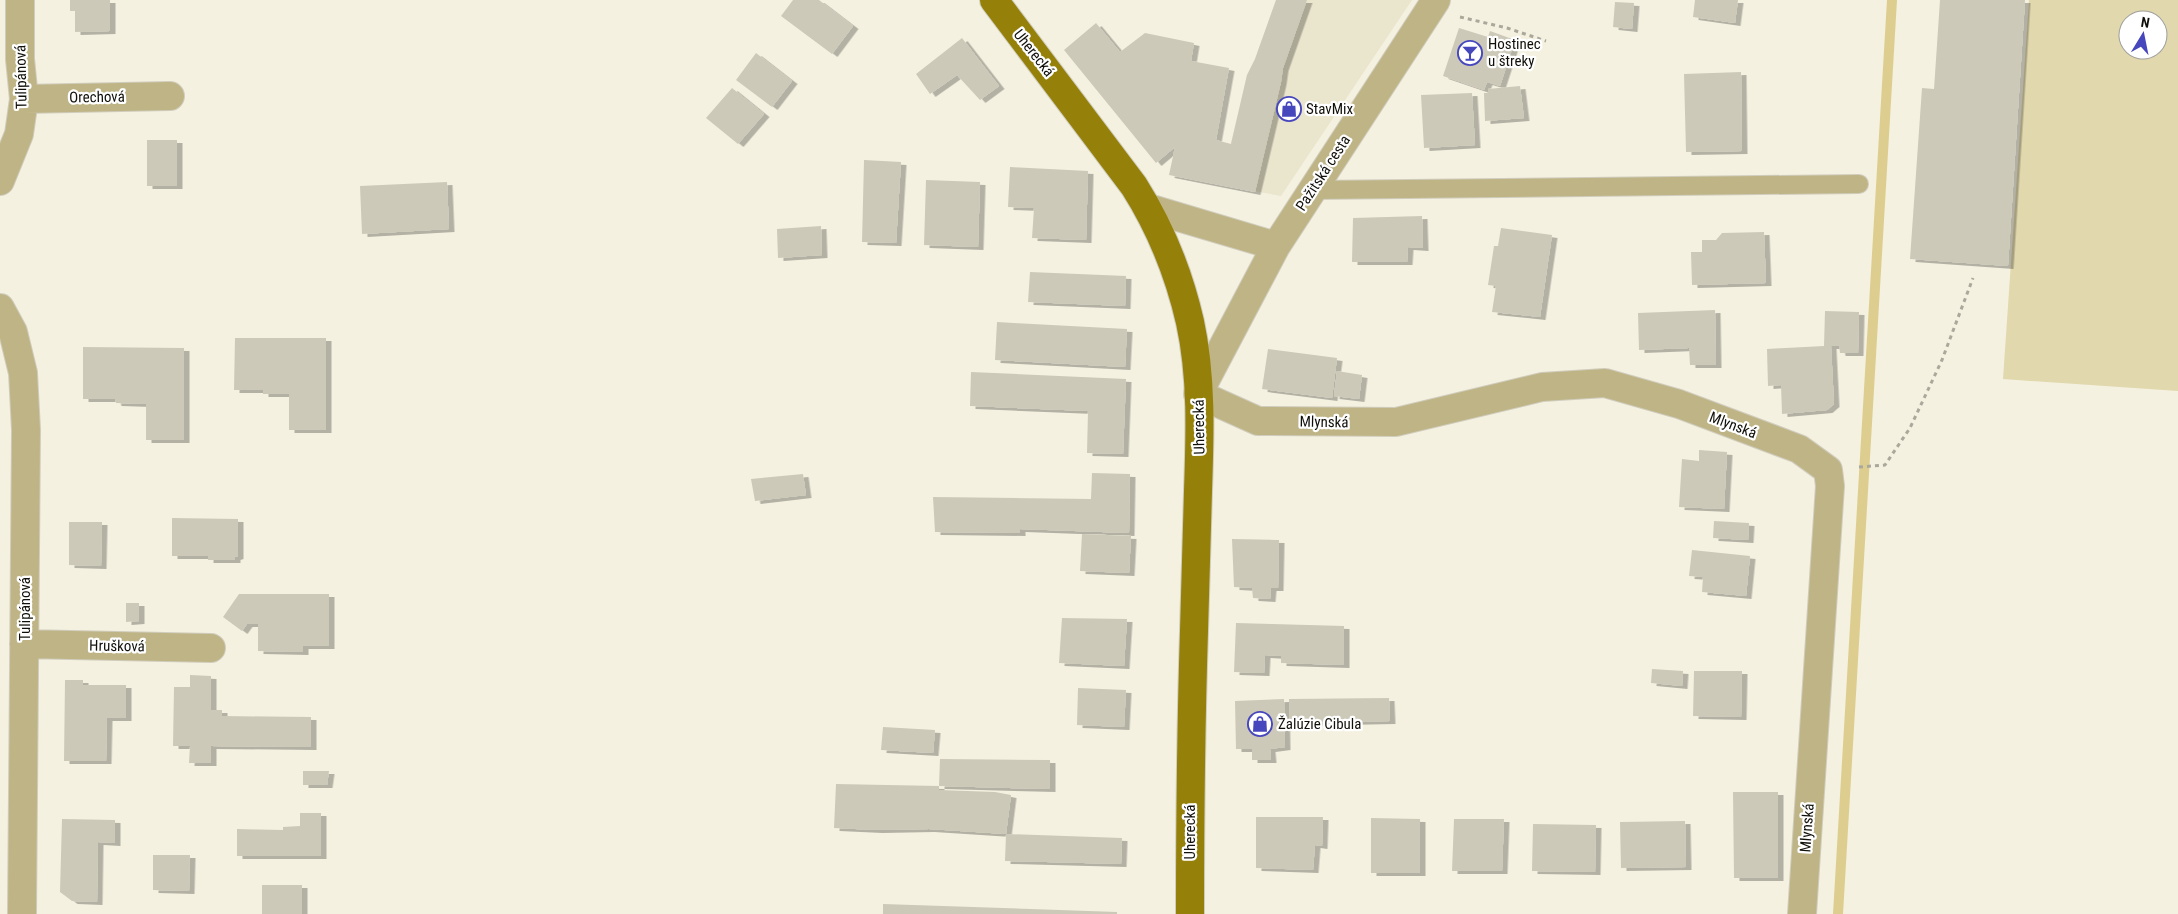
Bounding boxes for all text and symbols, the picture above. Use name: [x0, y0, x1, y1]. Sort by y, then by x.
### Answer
north arrow: [2118, 10, 2168, 60]
text: N: [2140, 14, 2151, 31]
street label: Uherecká: [1010, 26, 1058, 80]
place label: Hostinec u štreky: [1488, 35, 1541, 70]
bar icon: Hostinec u štreky: [1457, 40, 1483, 66]
street label: Tulipánová: [11, 45, 31, 109]
street label: Orechová: [69, 88, 125, 106]
shop icon: StavMix: [1276, 96, 1302, 122]
place label: StavMix: [1306, 100, 1353, 118]
street label: Pažitská cesta: [1292, 132, 1354, 214]
street label: Uherecká: [1190, 399, 1208, 455]
street label: Mlynská: [1707, 408, 1759, 442]
street label: Mlynská: [1299, 413, 1349, 431]
street label: Tulipánová: [16, 577, 34, 641]
street label: Hrušková: [89, 637, 145, 655]
shop icon: Žalúzie Cibula: [1247, 711, 1273, 737]
place label: Žalúzie Cibula: [1278, 715, 1361, 733]
street label: Mlynská: [1796, 803, 1818, 853]
street label: Uherecká: [1181, 804, 1199, 860]

